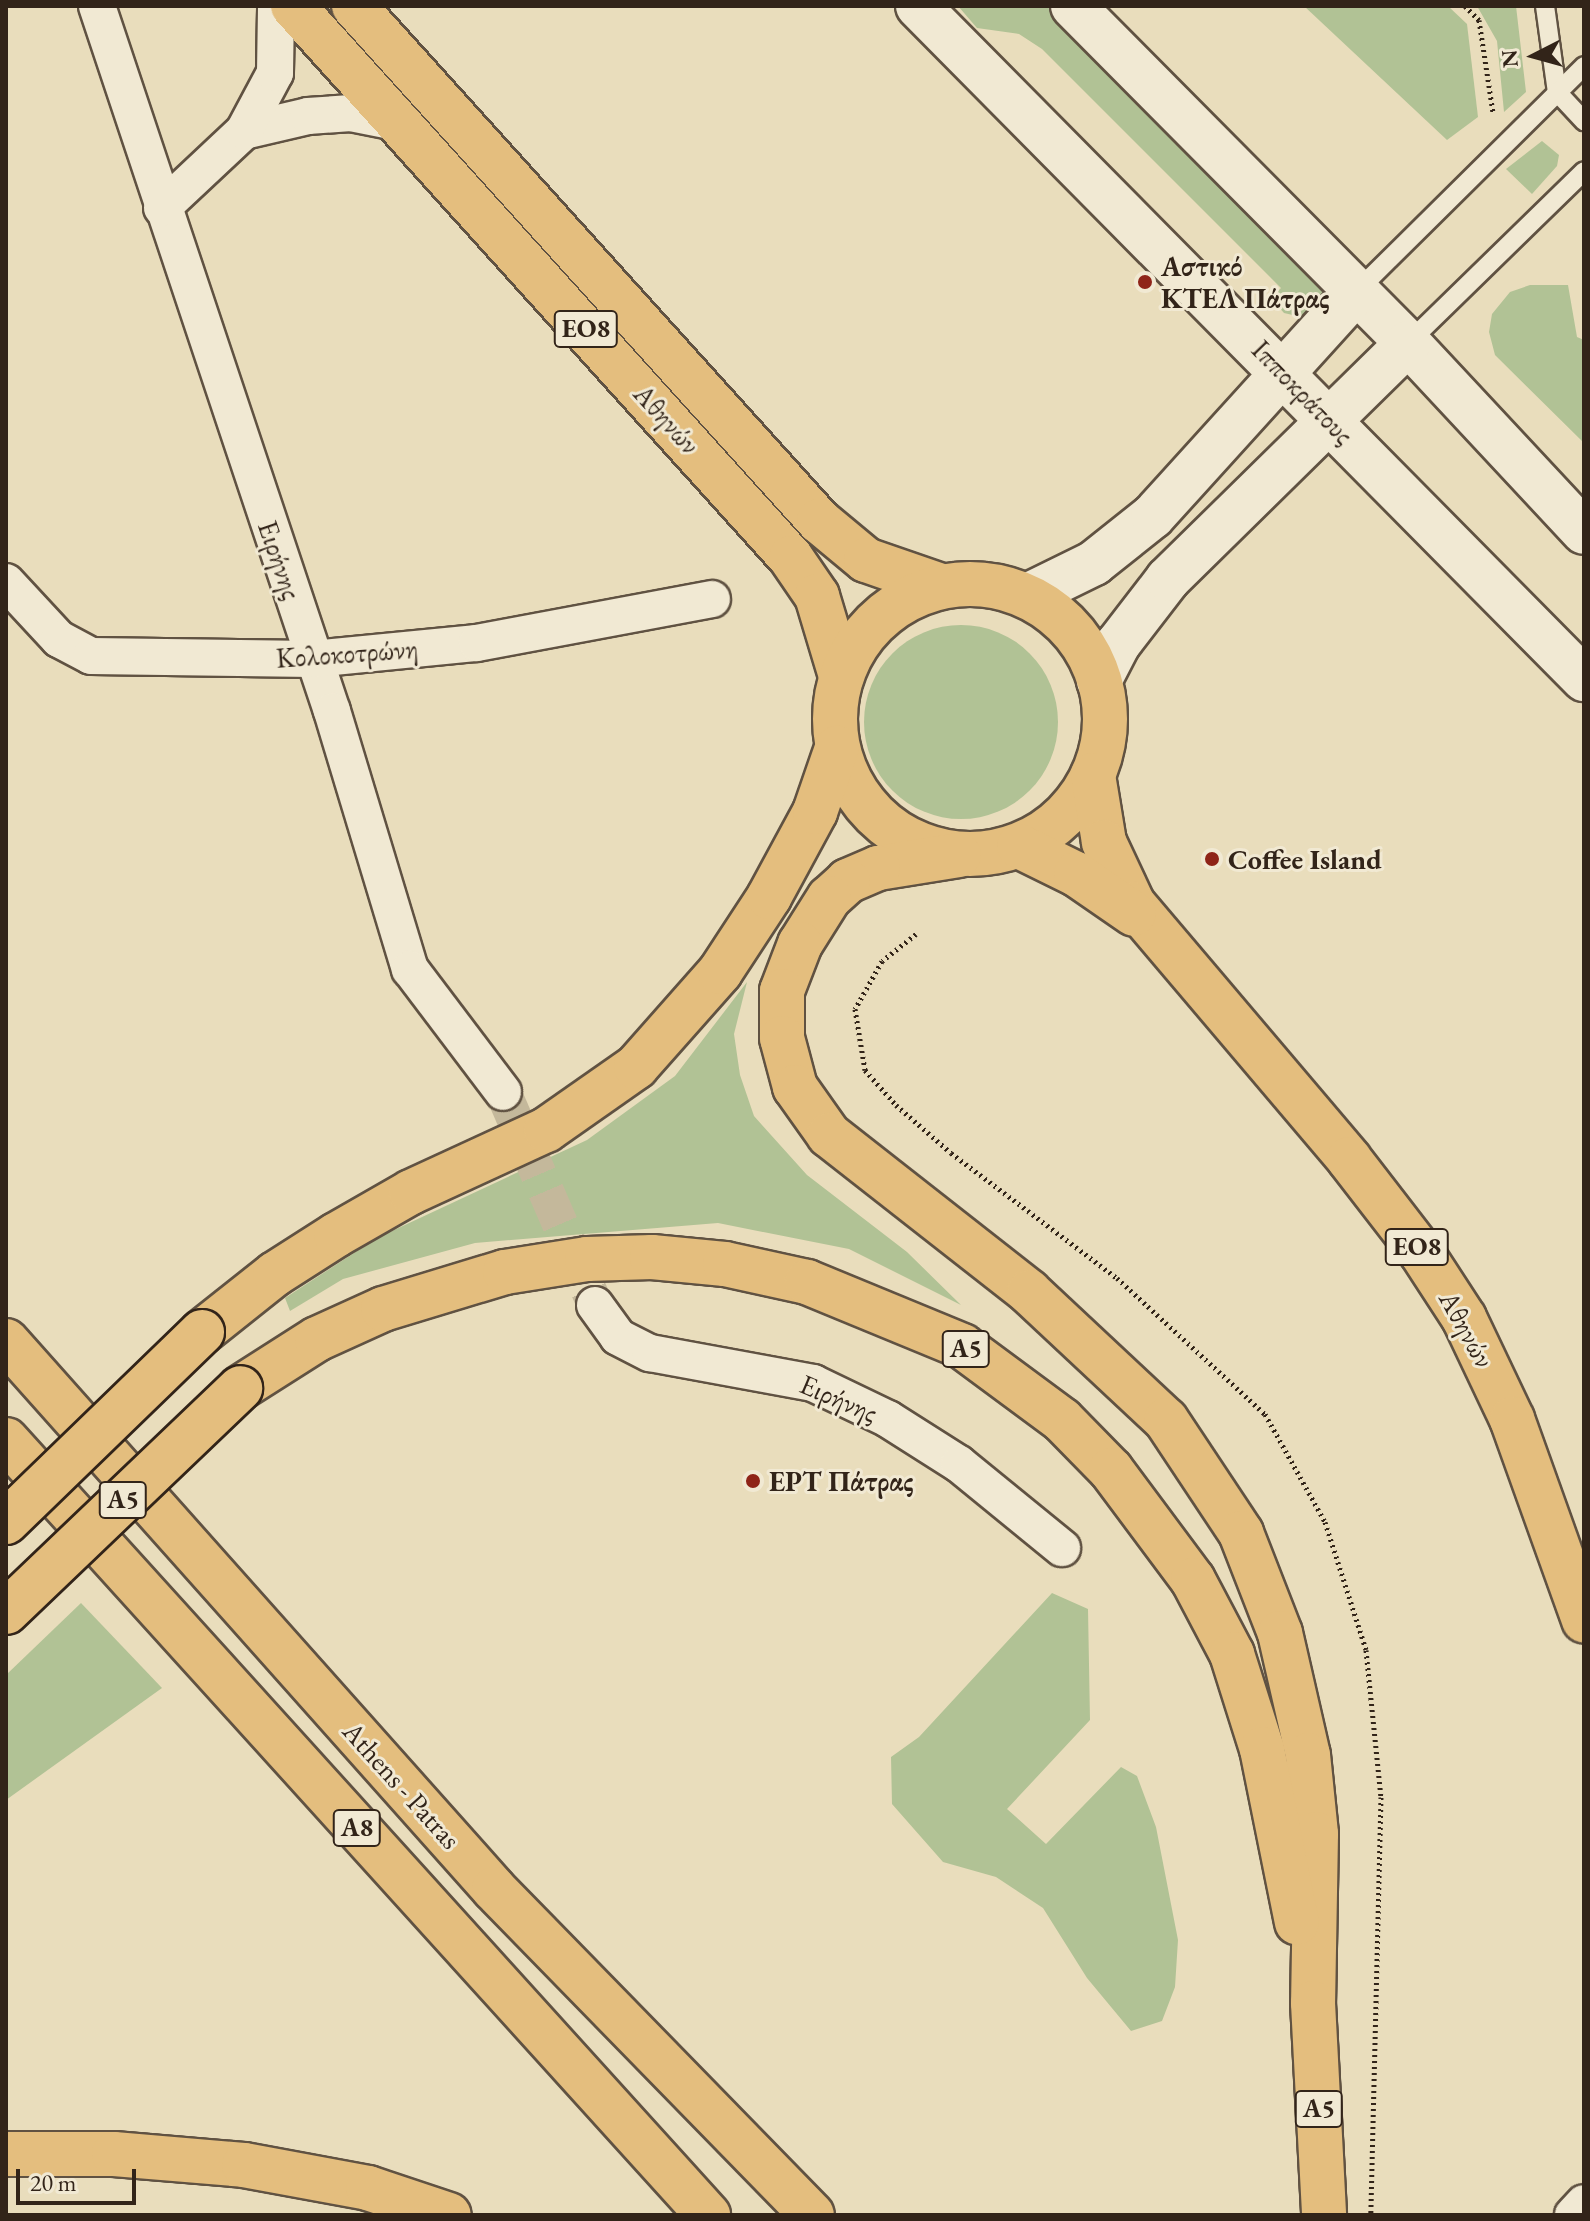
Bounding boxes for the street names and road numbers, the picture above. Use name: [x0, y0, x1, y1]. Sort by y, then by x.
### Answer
road number: ΕΟ8: [552, 307, 620, 351]
street label: Ιπποκράτους: [1245, 333, 1361, 451]
street label: Αθηνών: [627, 377, 707, 461]
street label: Ειρήνης: [251, 516, 309, 604]
street label: Κολοκοτρώνη: [275, 631, 419, 675]
road number: ΕΟ8: [1383, 1225, 1451, 1269]
street label: Αθηνών: [1432, 1285, 1502, 1373]
road number: Α5: [940, 1327, 992, 1371]
street label: Ειρήνης: [795, 1367, 883, 1429]
road number: Α5: [97, 1478, 149, 1522]
street label: Athens - Patras: [336, 1714, 468, 1856]
road number: Α8: [331, 1806, 383, 1850]
road number: Α5: [1293, 2087, 1345, 2131]

